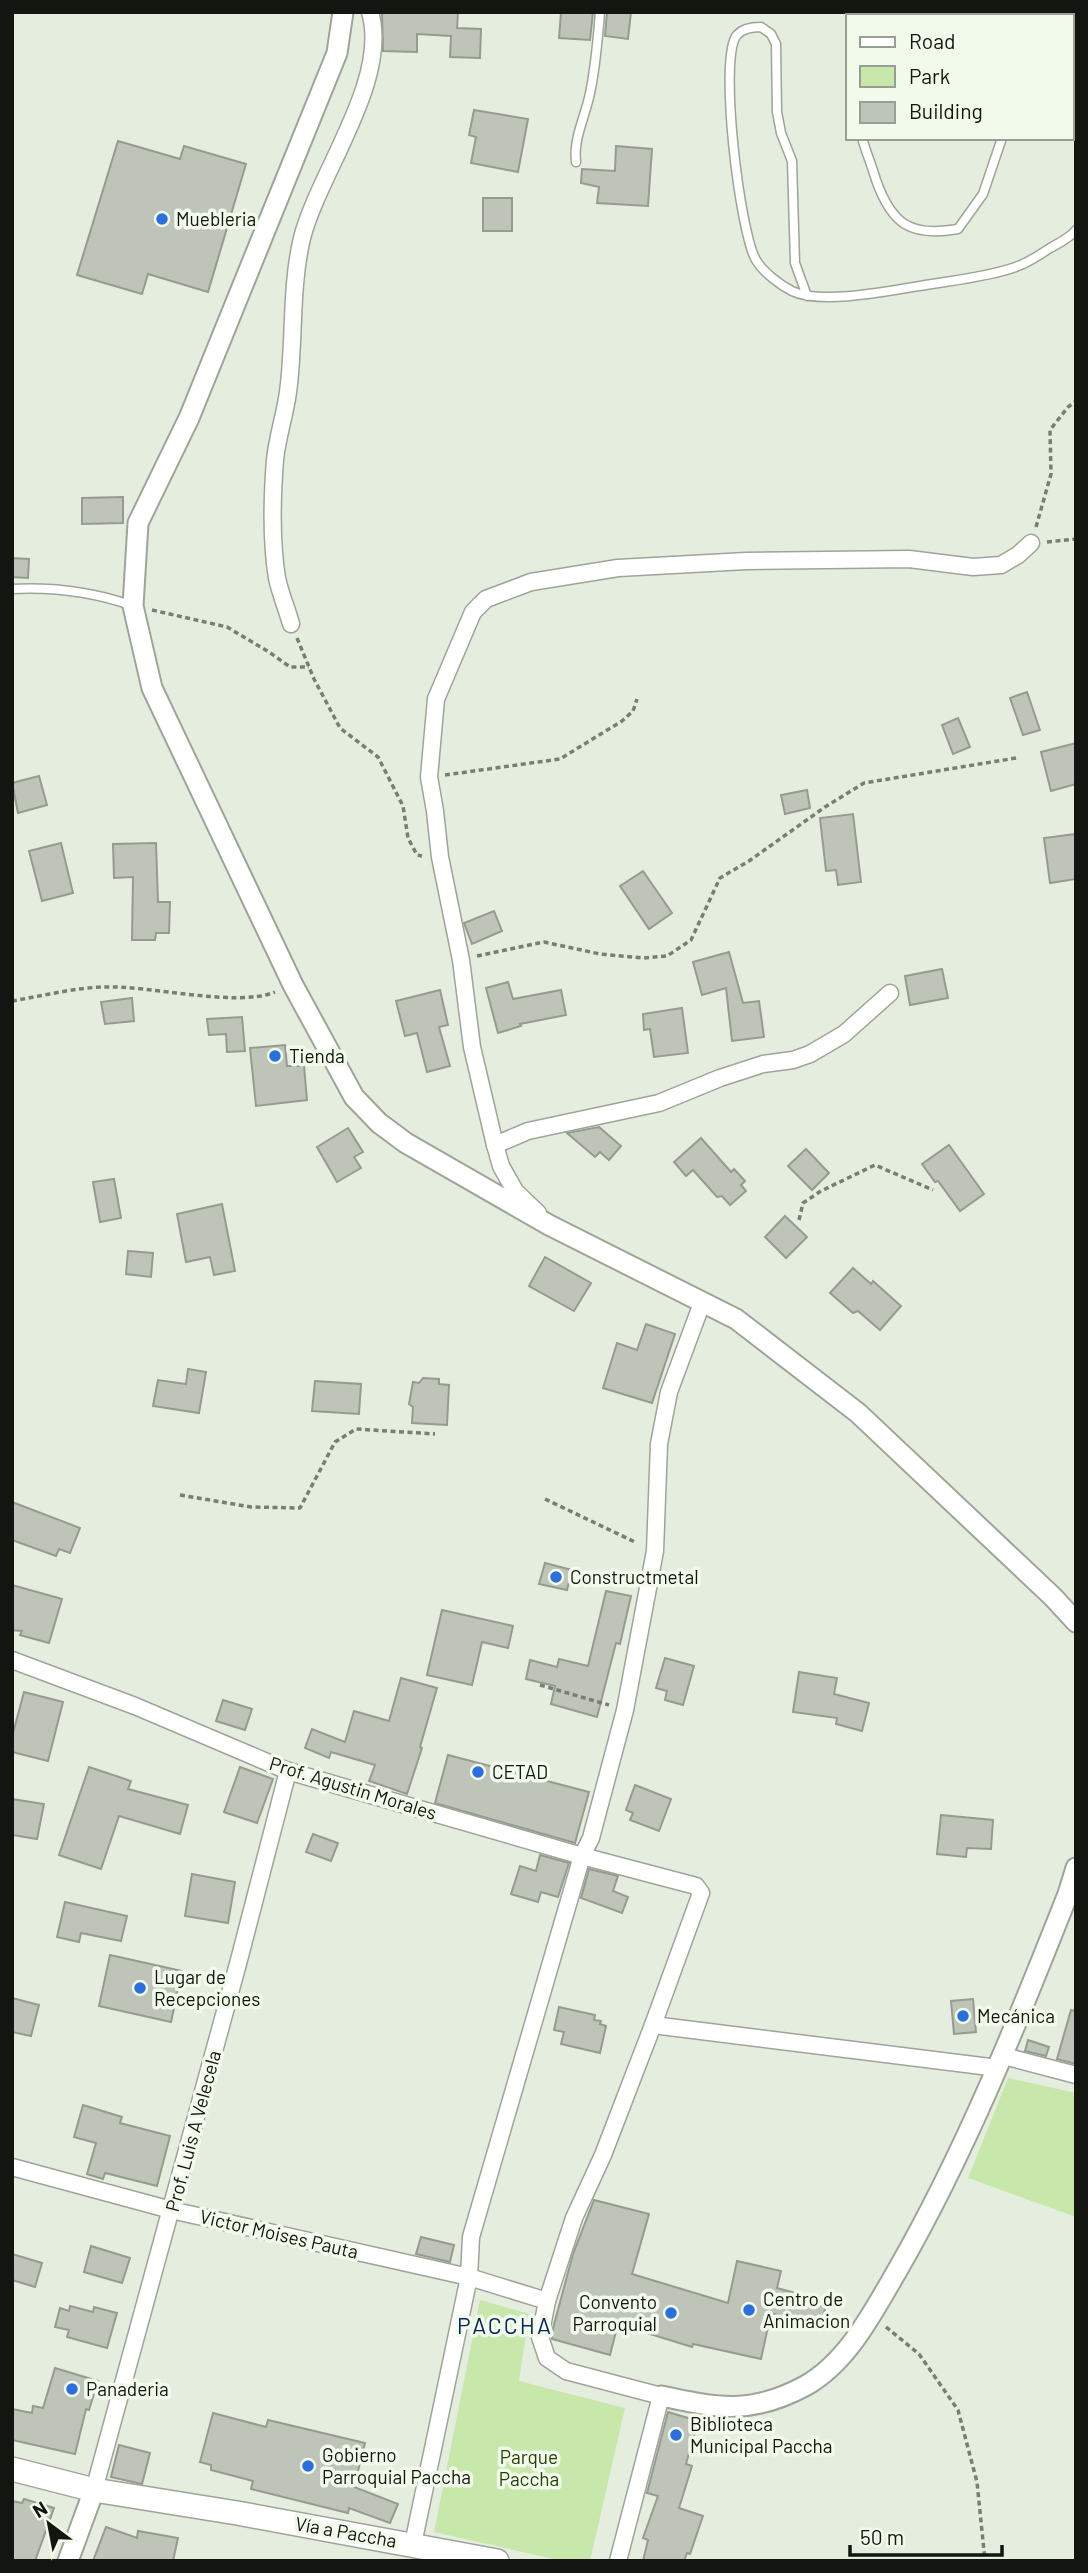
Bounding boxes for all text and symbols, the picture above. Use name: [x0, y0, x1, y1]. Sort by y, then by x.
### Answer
legend: [846, 14, 1074, 140]
text: Road: [909, 28, 955, 53]
text: Park: [909, 63, 950, 88]
text: Building: [909, 98, 983, 123]
place label: Muebleria: [176, 207, 256, 230]
marker: Muebleria: [154, 211, 170, 227]
place label: Tienda: [289, 1044, 345, 1067]
marker: Tienda: [267, 1048, 283, 1064]
place label: Constructmetal: [570, 1565, 699, 1588]
marker: Constructmetal: [548, 1569, 564, 1585]
street label: Prof. Agustin Morales: [267, 1751, 440, 1824]
place label: CETAD: [492, 1760, 548, 1783]
marker: CETAD: [470, 1764, 486, 1780]
place label: Lugar de Recepciones: [154, 1965, 260, 2010]
marker: Lugar de Recepciones: [132, 1980, 148, 1996]
place label: Mecánica: [977, 2004, 1055, 2027]
marker: Mecánica: [955, 2008, 971, 2024]
street label: Prof. Luis A Velecela: [160, 2048, 225, 2214]
street label: Victor Moises Pauta: [198, 2204, 361, 2263]
place label: Centro de Animacion: [763, 2287, 850, 2332]
place label: Convento Parroquial: [572, 2290, 657, 2335]
marker: Centro de Animacion: [741, 2302, 757, 2318]
marker: Convento Parroquial: [663, 2305, 679, 2321]
district label: PACCHA: [457, 2311, 553, 2339]
place label: Panaderia: [86, 2377, 169, 2400]
marker: Panaderia: [64, 2381, 80, 2397]
place label: Biblioteca Municipal Paccha: [690, 2412, 833, 2457]
marker: Biblioteca Municipal Paccha: [668, 2427, 684, 2443]
place label: Gobierno Parroquial Paccha: [322, 2443, 471, 2488]
park label: Parque Paccha: [499, 2445, 559, 2490]
marker: Gobierno Parroquial Paccha: [300, 2458, 316, 2474]
north arrow: [14, 2489, 84, 2559]
text: N: [28, 2496, 51, 2522]
street label: Vía a Paccha: [293, 2511, 399, 2552]
scale bar: [850, 2514, 1002, 2558]
text: 50 m: [860, 2524, 904, 2549]

